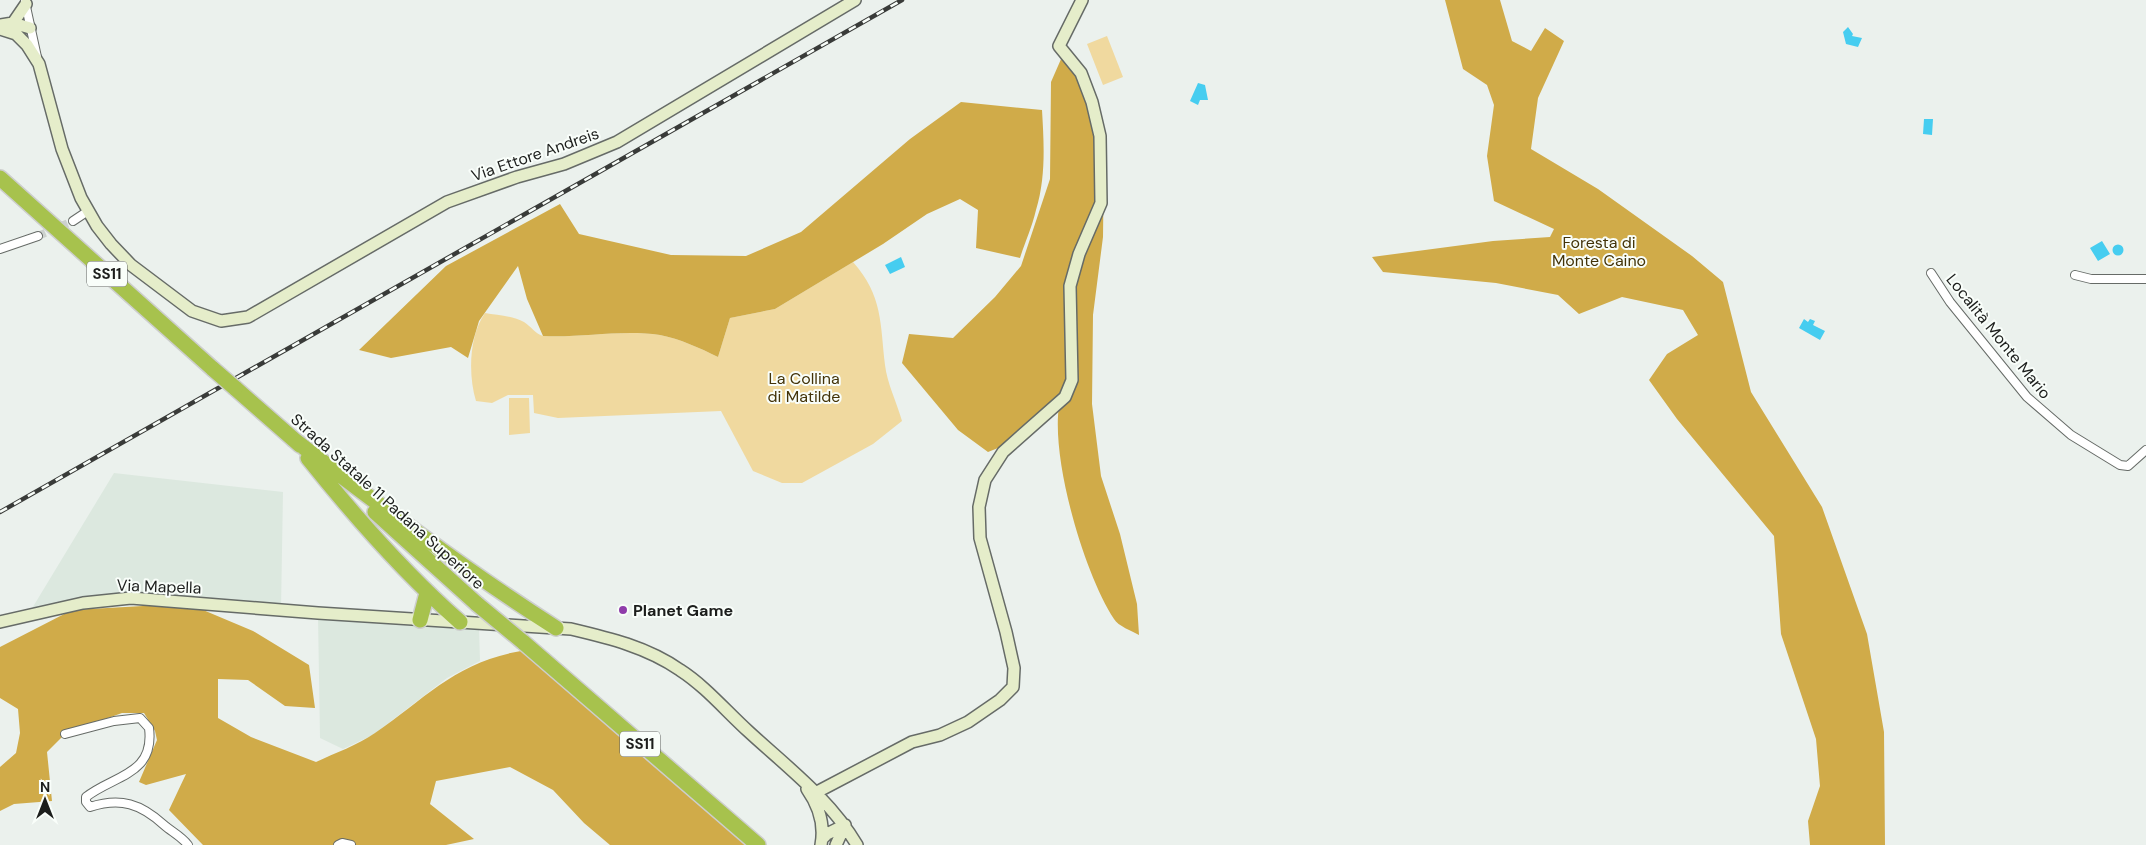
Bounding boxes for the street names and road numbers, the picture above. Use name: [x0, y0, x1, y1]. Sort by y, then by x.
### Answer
street label: Via Ettore Andreis: [469, 123, 602, 186]
road number: SS11: [87, 262, 127, 286]
street label: Località Monte Mario: [1942, 269, 2056, 403]
street label: Strada Statale 11 Padana Superiore: [287, 409, 489, 594]
street label: Via Mapella: [116, 575, 202, 598]
road number: SS11: [620, 732, 660, 756]

